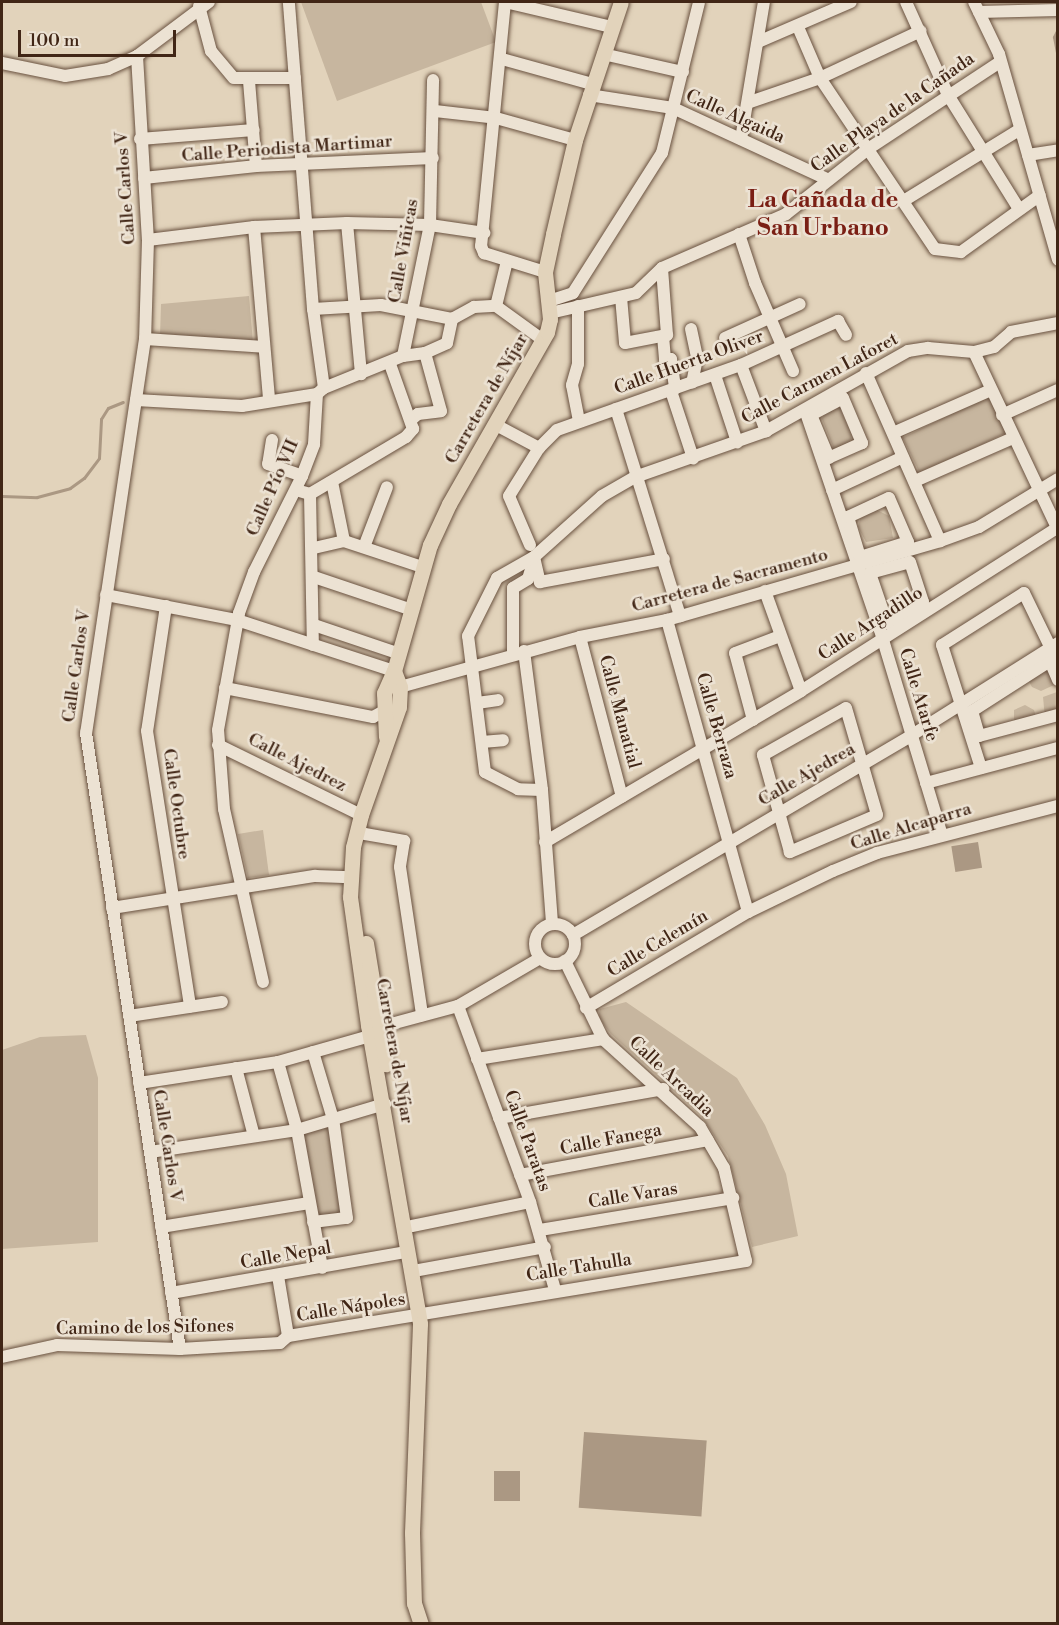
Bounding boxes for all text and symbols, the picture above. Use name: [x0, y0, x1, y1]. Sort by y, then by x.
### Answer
scale bar: [21, 18, 178, 56]
text: 100 m: [29, 29, 80, 52]
street label: Calle Playa de la Cañada: [807, 48, 979, 178]
street label: Calle Algaida: [682, 86, 788, 148]
street label: Calle Carlos V: [111, 130, 141, 246]
street label: Calle Periodista Martimar: [181, 131, 393, 167]
district label: La Cañada de San Urbano: [748, 187, 898, 243]
street label: Calle Viñicas: [384, 197, 424, 305]
street label: Calle Huerta Oliver: [611, 326, 767, 400]
street label: Calle Carmen Laforet: [738, 329, 902, 429]
street label: Carretera de Níjar: [441, 330, 533, 468]
street label: Calle Pío VII: [242, 436, 304, 540]
street label: Carretera de Sacramento: [629, 544, 831, 618]
street label: Calle Argadillo: [815, 582, 927, 666]
street label: Calle Carlos V: [58, 608, 96, 724]
street label: Calle Atarfe: [894, 646, 942, 744]
street label: Calle Manatial: [593, 653, 645, 771]
street label: Calle Berraza: [691, 670, 741, 782]
street label: Calle Ajedrez: [244, 729, 350, 797]
street label: Calle Ajedrea: [755, 739, 859, 811]
street label: Calle Octubre: [158, 747, 194, 861]
street label: Calle Alcaparra: [848, 798, 974, 856]
street label: Calle Celemín: [604, 906, 712, 982]
street label: Carretera de Níjar: [371, 977, 417, 1125]
street label: Calle Arcadia: [624, 1032, 718, 1122]
street label: Calle Carlos V: [147, 1088, 187, 1204]
street label: Calle Paratas: [499, 1088, 555, 1194]
street label: Calle Fanega: [558, 1120, 664, 1160]
street label: Calle Varas: [587, 1178, 679, 1214]
street label: Calle Nepal: [239, 1237, 333, 1275]
street label: Calle Tahulla: [525, 1249, 633, 1287]
street label: Calle Nápoles: [295, 1289, 407, 1327]
street label: Camino de los Sifones: [56, 1316, 234, 1340]

